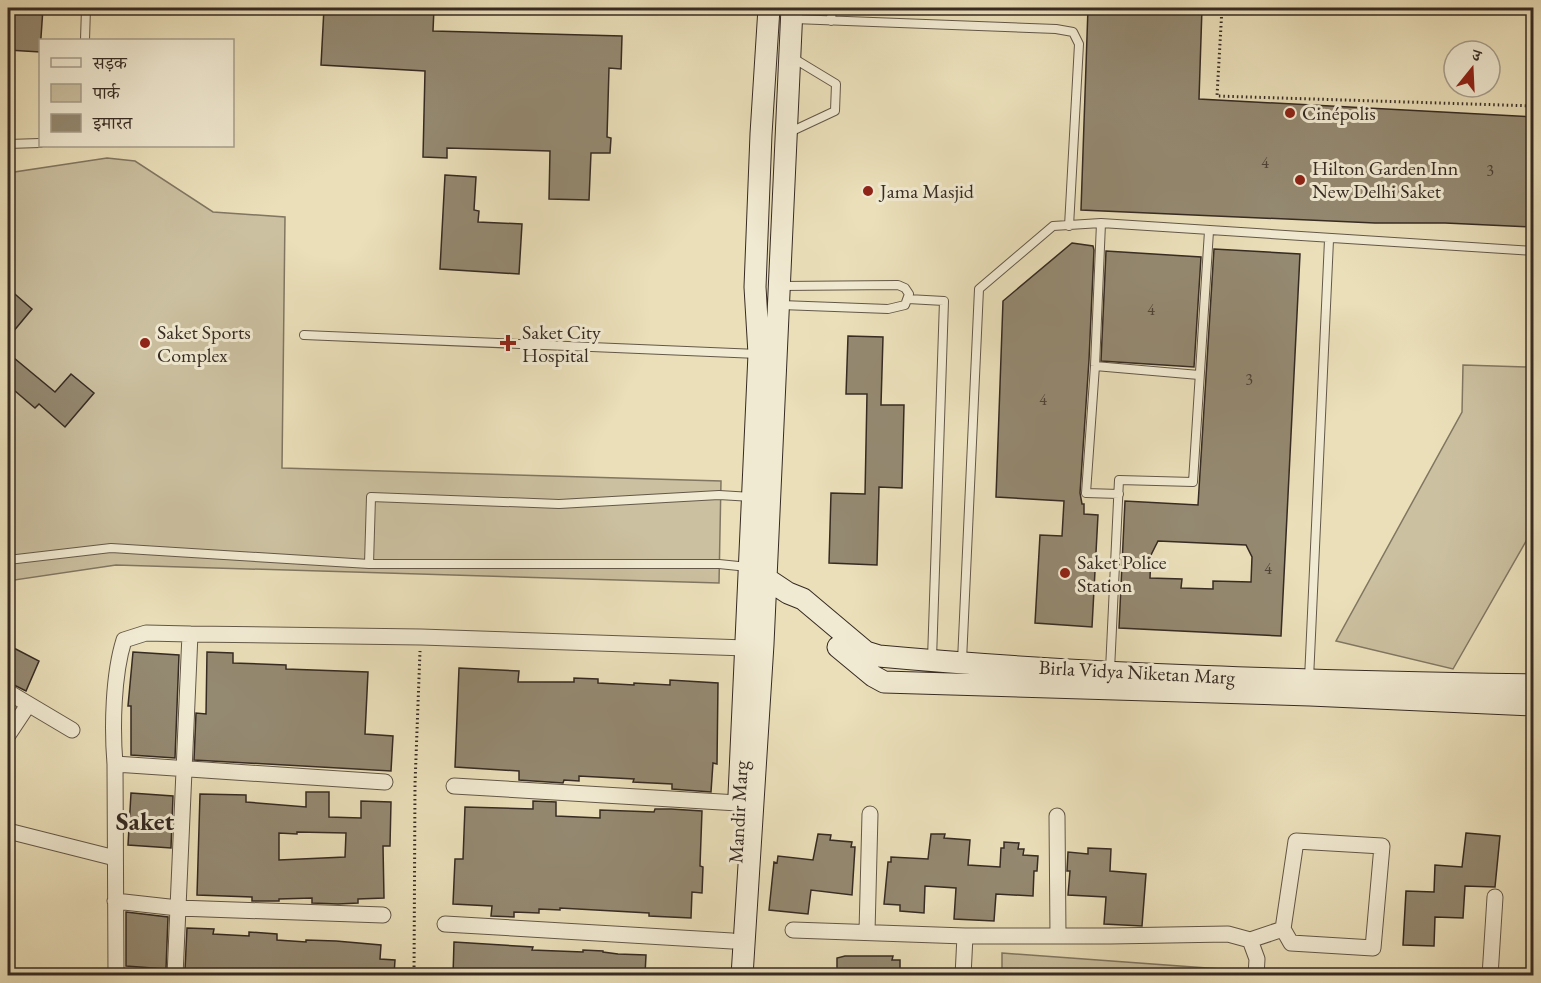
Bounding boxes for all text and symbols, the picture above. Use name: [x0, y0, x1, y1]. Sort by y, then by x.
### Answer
legend: [39, 39, 234, 147]
north arrow: [1442, 39, 1502, 99]
text: उ: [1468, 44, 1485, 67]
text: सड़क: [92, 51, 128, 74]
text: पार्क: [92, 81, 121, 104]
place label: Cinépolis: [1302, 100, 1376, 126]
marker: Cinépolis: [1283, 106, 1297, 120]
text: इमारत: [92, 111, 133, 134]
house number: 4: [1261, 152, 1269, 173]
place label: Hilton Garden Inn New Delhi Saket: [1312, 155, 1459, 204]
house number: 3: [1486, 160, 1494, 181]
marker: Hilton Garden Inn New Delhi Saket: [1293, 173, 1307, 187]
place label: Jama Masjid: [878, 178, 975, 204]
marker: Jama Masjid: [861, 184, 875, 198]
house number: 4: [1147, 299, 1155, 320]
place label: Saket Sports Complex: [157, 319, 251, 368]
place label: Saket City Hospital: [522, 319, 601, 368]
marker: Saket City Hospital: [499, 334, 517, 352]
marker: Saket Sports Complex: [138, 336, 152, 350]
house number: 3: [1245, 369, 1253, 390]
house number: 4: [1039, 389, 1047, 410]
place label: Saket Police Station: [1077, 549, 1167, 598]
house number: 4: [1264, 558, 1272, 579]
marker: Saket Police Station: [1058, 566, 1072, 580]
street label: Birla Vidya Niketan Marg: [1038, 654, 1236, 690]
street label: Mandir Marg: [722, 760, 754, 864]
district label: Saket: [116, 804, 174, 838]

